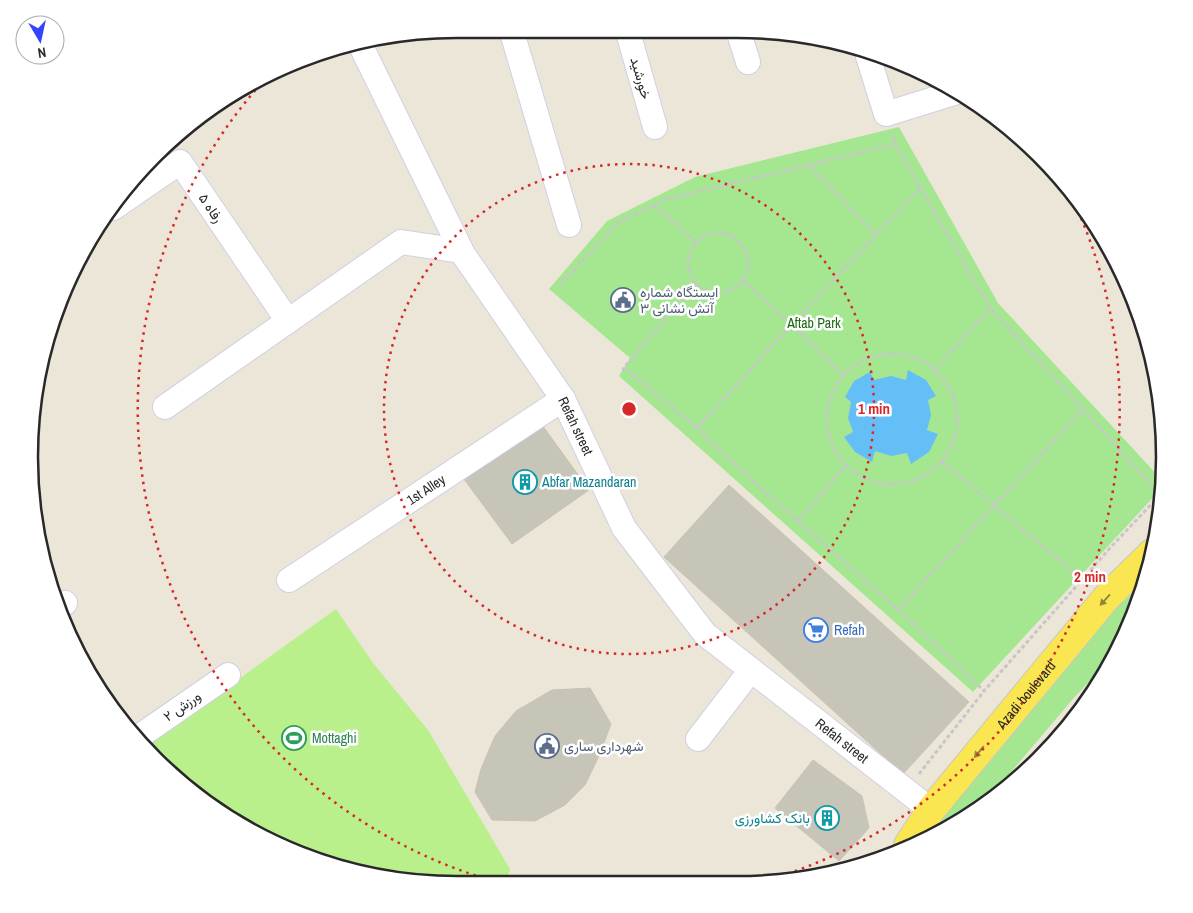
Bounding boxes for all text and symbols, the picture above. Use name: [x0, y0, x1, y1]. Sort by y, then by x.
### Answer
north arrow: [15, 15, 65, 65]
text: N: [37, 43, 48, 62]
street label: خورشید: [626, 55, 656, 101]
street label: رفاه ۵: [195, 190, 227, 226]
place label: ایستگاه شماره ۳ آتش نشانی: [640, 283, 718, 317]
public building icon: ایستگاه شماره ۳ آتش نشانی: [610, 287, 636, 313]
park label: Aftab Park: [786, 314, 841, 332]
street label: Refah street: [554, 394, 597, 458]
text: 1 min: [858, 398, 890, 419]
centre of rings: [620, 400, 638, 418]
building icon: Abfar Mazandaran: [512, 469, 538, 495]
street label: 1st Alley: [403, 470, 449, 509]
place label: Abfar Mazandaran: [541, 473, 636, 491]
text: 2 min: [1074, 566, 1106, 587]
one-way arrow: [1099, 593, 1111, 605]
supermarket icon: Refah: [803, 617, 829, 643]
place label: Refah: [834, 621, 865, 639]
street label: Azadi boulevard: [992, 657, 1059, 734]
street label: ورزش ۲: [160, 687, 204, 725]
street label: Refah street: [812, 714, 872, 767]
sports icon: Mottaghi: [281, 725, 307, 751]
place label: Mottaghi: [312, 729, 357, 747]
public building icon: شهرداری ساری: [534, 733, 560, 759]
place label: شهرداری ساری: [564, 737, 644, 755]
one-way arrow: [974, 745, 985, 758]
building icon: بانک کشاورزی: [814, 805, 840, 831]
place label: بانک کشاورزی: [735, 809, 810, 827]

